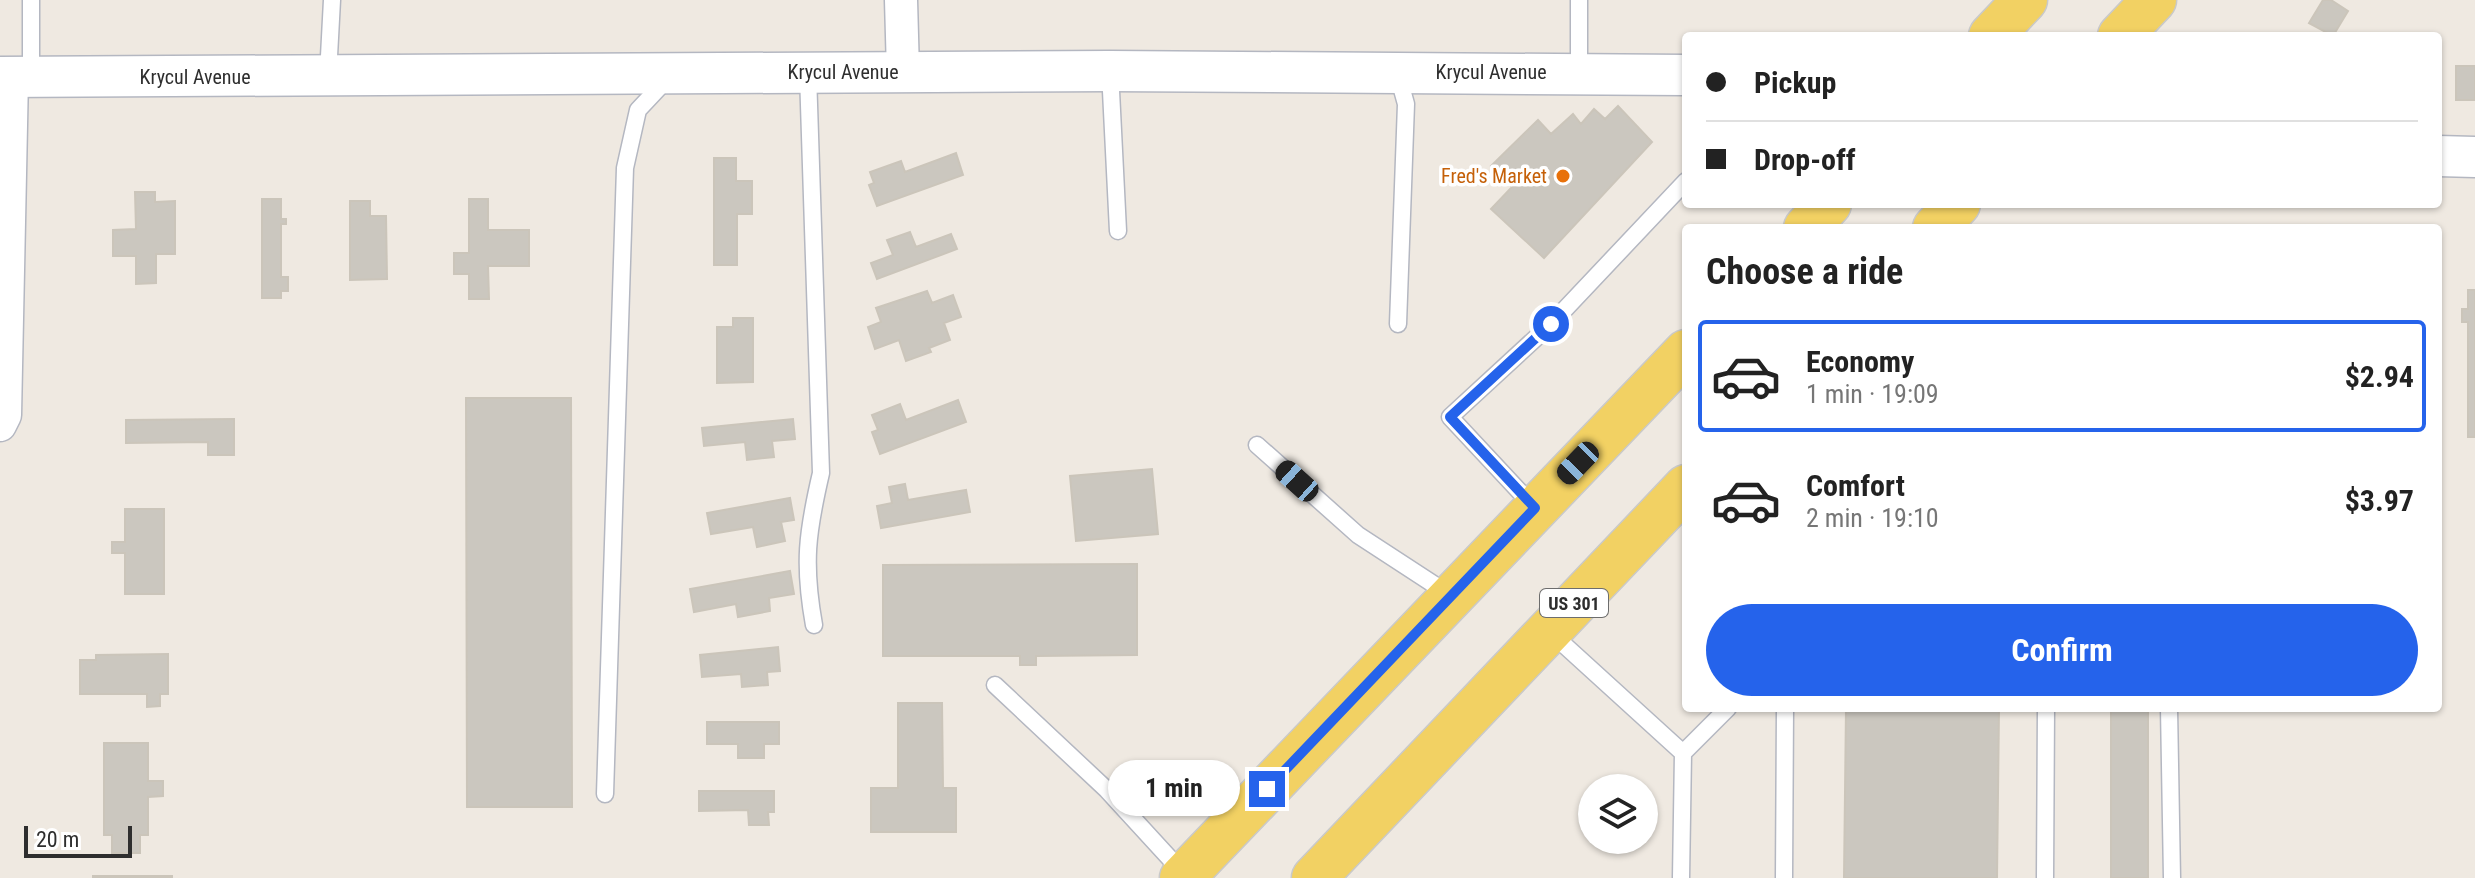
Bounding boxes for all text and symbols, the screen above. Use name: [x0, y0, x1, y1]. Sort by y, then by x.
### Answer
street label: Krycul Avenue: [787, 60, 899, 84]
street label: Krycul Avenue: [1435, 60, 1547, 84]
street label: Krycul Avenue: [139, 65, 251, 89]
text: Pickup: [1754, 65, 1836, 100]
text: Drop-off: [1754, 142, 1856, 177]
place label: Fred's Market: [1441, 164, 1547, 188]
marker: Fred's Market: [1554, 167, 1572, 185]
text: Choose a ride: [1706, 251, 1903, 293]
route start: [1533, 306, 1569, 342]
icon: car: [1710, 340, 1782, 412]
text: Economy: [1806, 344, 1914, 379]
text: $2.94: [2345, 359, 2414, 394]
text: 1 min · 19:09: [1806, 379, 1939, 409]
car: [1553, 437, 1603, 489]
car: [1271, 456, 1323, 506]
icon: car: [1710, 464, 1782, 536]
text: Comfort: [1806, 468, 1905, 503]
text: $3.97: [2345, 483, 2414, 518]
text: 2 min · 19:10: [1806, 503, 1939, 533]
road number: US 301: [1540, 589, 1608, 617]
button: Confirm: [1706, 604, 2418, 696]
callout: 1 min: [1107, 761, 1239, 817]
route end: [1249, 771, 1285, 807]
text: 1 min: [1145, 773, 1203, 803]
map controls: [1578, 774, 1658, 854]
button: layers: [1578, 774, 1658, 854]
scale bar: [24, 822, 132, 858]
text: 20 m: [36, 827, 79, 852]

